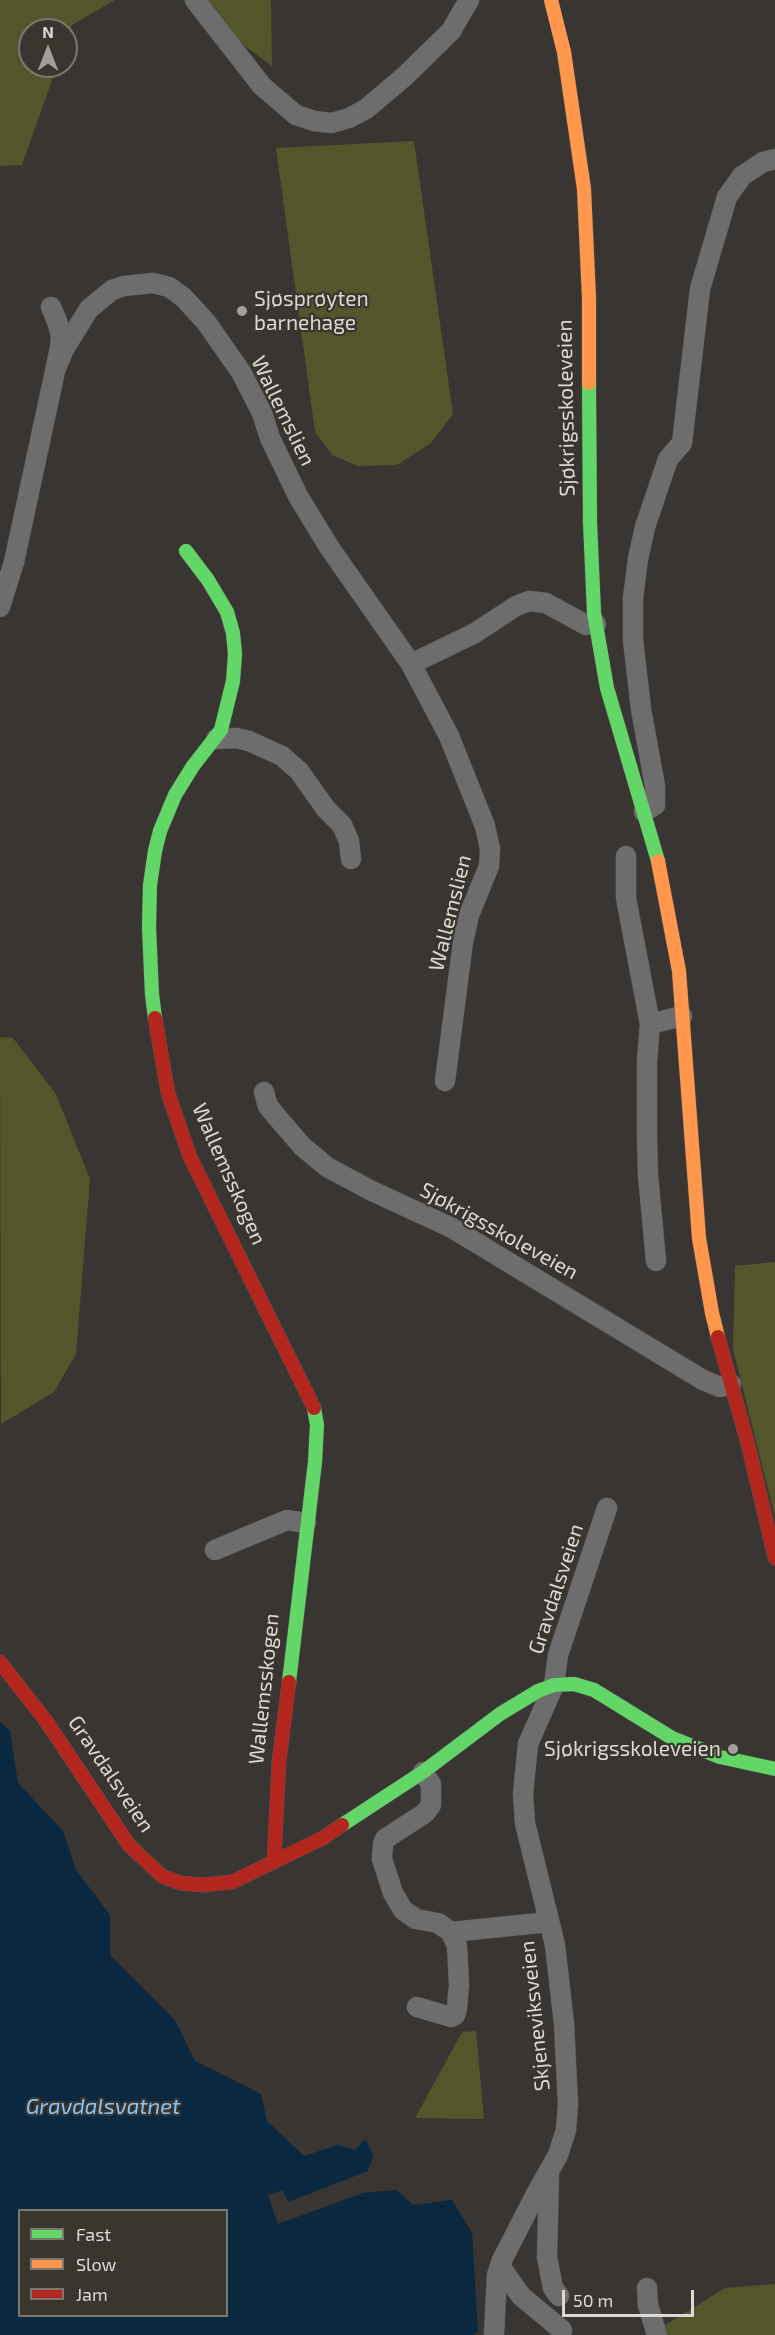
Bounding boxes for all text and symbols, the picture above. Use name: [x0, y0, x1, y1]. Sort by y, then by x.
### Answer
north arrow: [18, 18, 78, 78]
text: N: [42, 22, 54, 41]
place label: Sjøsprøyten barnehage: [254, 286, 369, 336]
marker: Sjøsprøyten barnehage: [235, 304, 249, 318]
street label: Sjøkrigsskoleveien: [552, 319, 580, 497]
street label: Wallemslien: [246, 352, 320, 470]
street label: Wallemslien: [423, 852, 477, 974]
street label: Wallemsskogen: [187, 1099, 271, 1249]
street label: Sjøkrigsskoleveien: [415, 1177, 583, 1285]
street label: Gravdalsveien: [523, 1521, 589, 1657]
street label: Wallemsskogen: [244, 1612, 284, 1766]
street label: Gravdalsveien: [63, 1711, 159, 1837]
place label: Sjøkrigsskoleveien: [544, 1736, 721, 1762]
marker: Sjøkrigsskoleveien: [726, 1742, 740, 1756]
street label: Skjeneviksveien: [515, 1940, 555, 2092]
water label: Gravdalsvatnet: [26, 2094, 180, 2120]
legend: [18, 2209, 228, 2317]
text: Fast: [76, 2223, 111, 2245]
text: Slow: [76, 2253, 116, 2275]
scale bar: [565, 2278, 697, 2316]
text: Jam: [76, 2283, 108, 2305]
text: 50 m: [573, 2289, 613, 2311]

